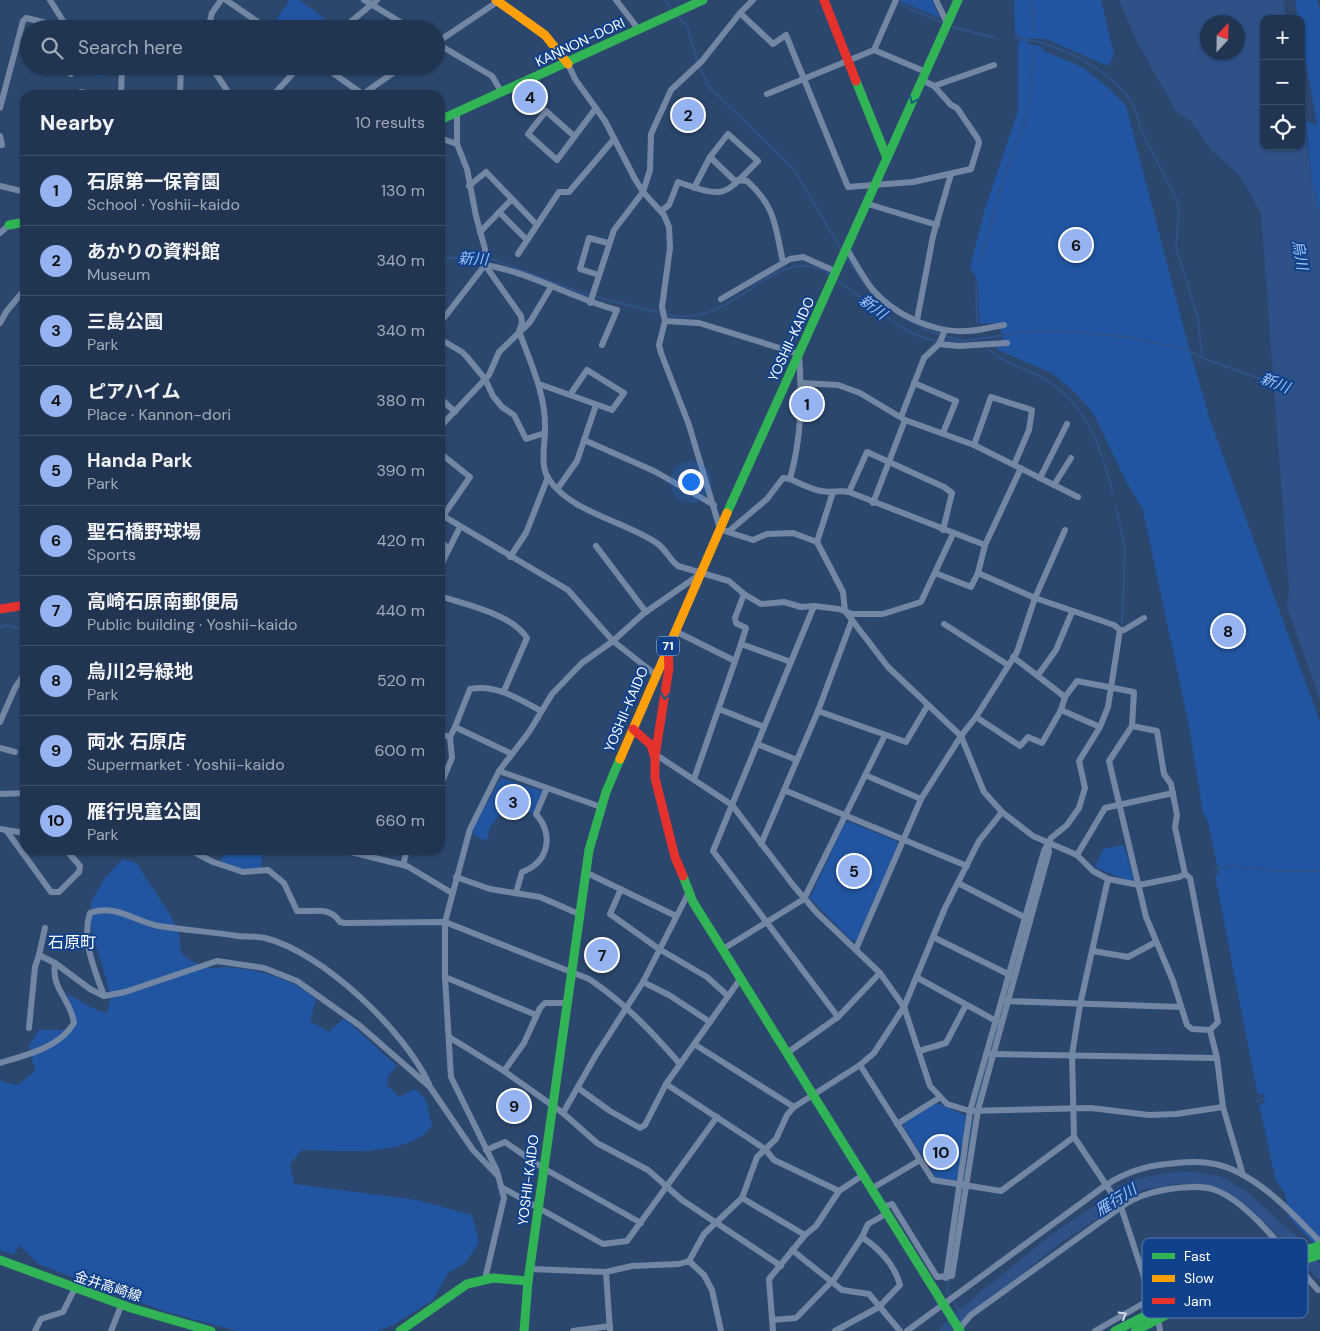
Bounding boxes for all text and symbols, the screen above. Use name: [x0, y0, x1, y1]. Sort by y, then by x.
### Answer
street label: KANNON-DORI: [532, 13, 628, 71]
north arrow: [1200, 15, 1245, 60]
map controls: [1260, 15, 1305, 150]
button: +: [1260, 15, 1305, 60]
search box: [20, 20, 445, 75]
icon: search: [38, 34, 66, 62]
text: Search here: [78, 35, 183, 60]
button: −: [1260, 60, 1305, 105]
pin: 4: [514, 78, 546, 116]
one-way arrow: [909, 95, 920, 104]
pin: 2: [672, 96, 704, 134]
button: locate: [1260, 105, 1305, 150]
text: Nearby: [40, 109, 114, 137]
text: 10 results: [355, 112, 425, 133]
text: 石原第一保育園: [87, 169, 220, 194]
text: 1: [53, 180, 59, 201]
text: 130 m: [381, 180, 425, 201]
text: School · Yoshii-kaido: [87, 194, 240, 215]
pin: 6: [1060, 226, 1092, 264]
water label: 烏川: [1288, 238, 1313, 273]
text: あかりの資料館: [87, 239, 220, 264]
water label: 新川: [457, 248, 490, 270]
text: 2: [51, 250, 61, 271]
text: 340 m: [376, 250, 425, 271]
text: Museum: [87, 264, 150, 285]
water label: 新川: [855, 290, 893, 325]
street label: YOSHII-KAIDO: [764, 294, 819, 384]
text: 三島公園: [87, 309, 163, 334]
text: 3: [51, 320, 61, 341]
text: 340 m: [376, 320, 425, 341]
text: Park: [87, 334, 119, 355]
water label: 新川: [1257, 368, 1294, 398]
text: ピアハイム: [87, 379, 180, 404]
pin: 1: [791, 385, 823, 423]
text: 4: [51, 390, 61, 411]
text: 380 m: [376, 390, 425, 411]
text: Place · Kannon-dori: [87, 404, 231, 425]
text: Handa Park: [87, 448, 192, 473]
text: 5: [51, 460, 61, 481]
text: 390 m: [377, 460, 425, 481]
your location: [678, 469, 704, 495]
text: Park: [87, 473, 119, 494]
text: 聖石橋野球場: [87, 519, 201, 544]
text: 6: [51, 530, 61, 551]
text: 420 m: [377, 530, 425, 551]
text: Sports: [87, 544, 136, 565]
text: 高崎石原南郵便局: [87, 589, 239, 614]
text: 7: [52, 600, 60, 621]
text: 440 m: [376, 600, 425, 621]
pin: 8: [1212, 612, 1244, 650]
text: Public building · Yoshii-kaido: [87, 614, 298, 635]
road number: 71: [657, 636, 679, 656]
text: 烏川2号緑地: [87, 659, 193, 684]
street label: YOSHII-KAIDO: [600, 663, 652, 755]
text: 8: [51, 670, 61, 691]
text: 520 m: [377, 670, 425, 691]
text: Park: [87, 684, 119, 705]
one-way arrow: [660, 692, 671, 700]
text: 両水 石原店: [87, 729, 186, 754]
text: 9: [51, 740, 61, 761]
text: 600 m: [375, 740, 425, 761]
text: Supermarket · Yoshii-kaido: [87, 754, 285, 775]
pin: 3: [497, 783, 529, 821]
text: 雁行児童公園: [87, 799, 201, 824]
text: 10: [47, 810, 65, 831]
text: 660 m: [375, 810, 425, 831]
text: Park: [87, 824, 119, 845]
pin: 5: [838, 852, 870, 890]
district label: 石原町: [48, 932, 96, 953]
pin: 7: [586, 936, 618, 974]
pin: 9: [498, 1087, 530, 1125]
street label: YOSHII-KAIDO: [514, 1133, 543, 1226]
pin: 10: [925, 1133, 957, 1171]
water label: 雁行川: [1092, 1179, 1142, 1220]
legend: [1142, 1238, 1308, 1318]
text: Fast: [1184, 1247, 1211, 1265]
street label: 金井高崎線: [72, 1267, 144, 1305]
text: Slow: [1184, 1269, 1214, 1287]
text: Jam: [1184, 1292, 1211, 1310]
one-way arrow: [1118, 1311, 1127, 1321]

